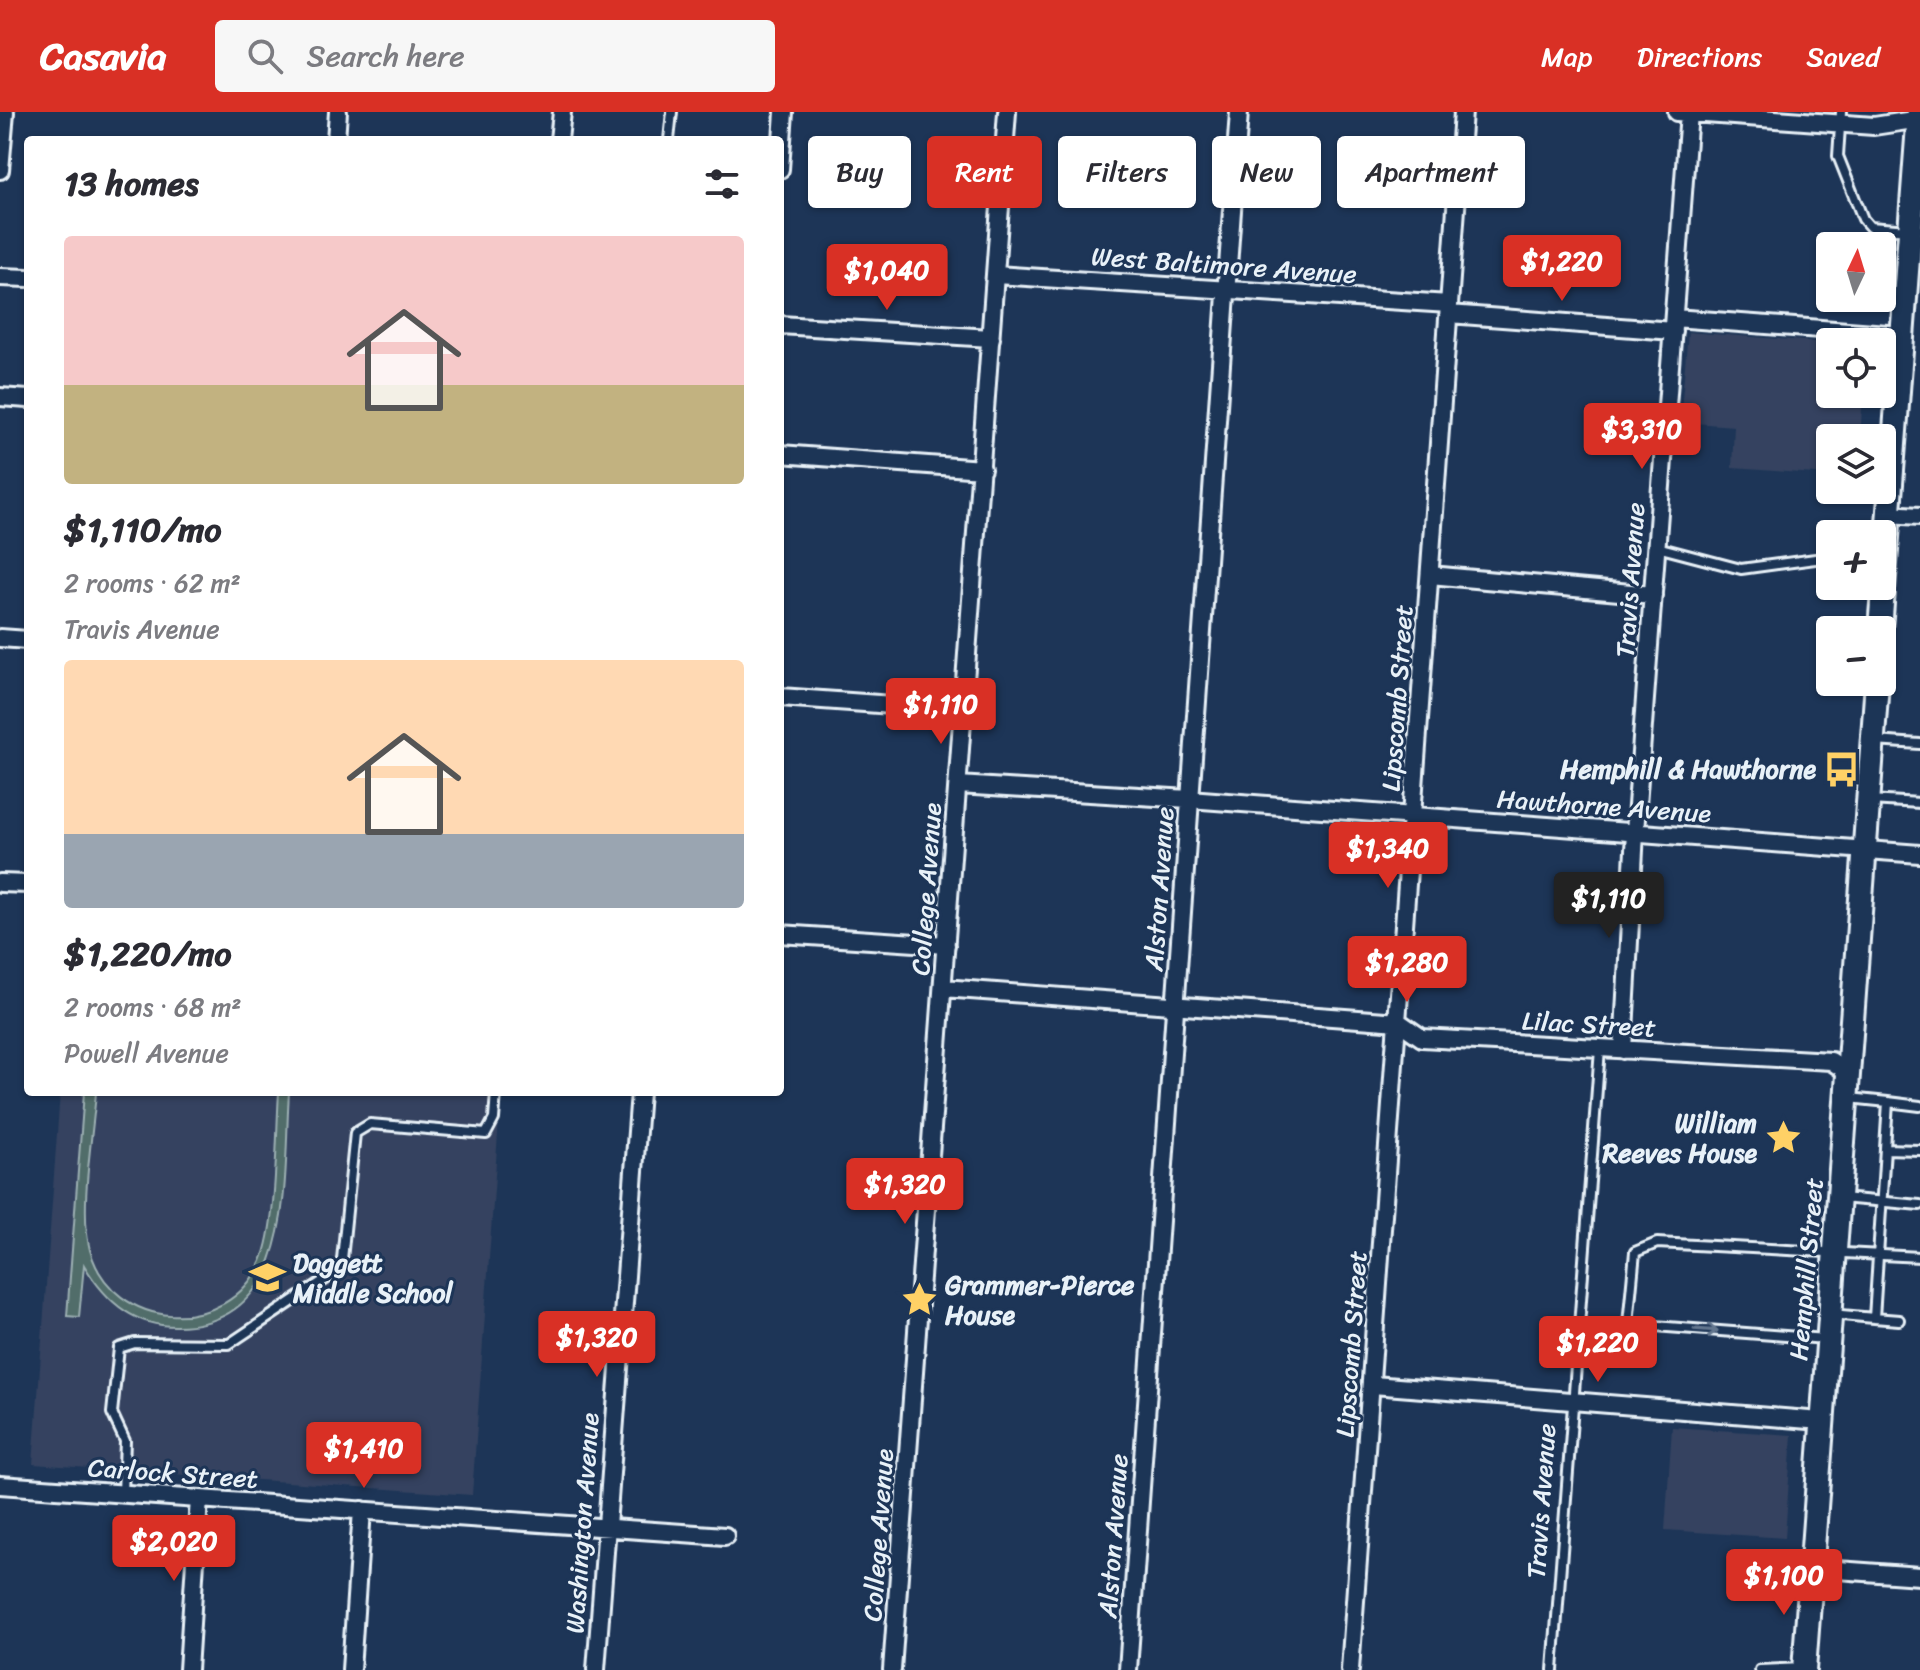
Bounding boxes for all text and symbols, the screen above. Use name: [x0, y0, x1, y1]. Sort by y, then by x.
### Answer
search box: [215, 20, 775, 92]
text: Casavia: [40, 23, 167, 90]
text: Search here: [307, 29, 465, 83]
text: Map: [1541, 32, 1593, 81]
text: Directions: [1637, 32, 1762, 81]
text: Saved: [1806, 32, 1880, 81]
icon: search: [243, 34, 287, 78]
chip: Buy: [808, 136, 911, 208]
chip: Rent: [927, 136, 1042, 208]
chip: Filters: [1058, 136, 1196, 208]
chip: New: [1212, 136, 1321, 208]
chip: Apartment: [1337, 136, 1525, 208]
text: 13 homes: [64, 154, 199, 214]
icon: filters: [700, 162, 744, 206]
north arrow: [1816, 232, 1896, 312]
map controls: [1816, 232, 1896, 696]
street label: West Baltimore Avenue: [1090, 233, 1358, 297]
pin: $1,220: [1497, 235, 1627, 303]
text: $1,220: [1521, 238, 1603, 284]
pin: $1,040: [822, 244, 952, 312]
text: $1,040: [845, 247, 929, 293]
icon: home: [332, 288, 476, 432]
button: locate: [1816, 328, 1896, 408]
pin: $3,310: [1577, 403, 1707, 471]
text: $3,310: [1602, 406, 1682, 452]
button: layers: [1816, 424, 1896, 504]
text: $1,110/mo: [64, 500, 222, 560]
street label: Travis Avenue: [1602, 501, 1658, 659]
button: +: [1816, 520, 1896, 600]
text: 2 rooms · 62 m²: [64, 560, 241, 606]
street label: Lipscomb Street: [1368, 603, 1426, 793]
text: Travis Avenue: [64, 606, 220, 652]
button: −: [1816, 616, 1896, 696]
pin: $1,110: [876, 678, 1006, 746]
text: $1,110: [904, 681, 978, 727]
icon: home: [332, 712, 476, 856]
place label: Hemphill & Hawthorne: [1560, 746, 1816, 792]
bus stop icon: Hemphill & Hawthorne: [1823, 750, 1861, 788]
street label: Hawthorne Avenue: [1495, 776, 1713, 836]
street label: College Avenue: [897, 801, 955, 977]
street label: Alston Avenue: [1130, 805, 1188, 974]
pin: $1,340: [1323, 822, 1453, 890]
text: $1,340: [1347, 825, 1429, 871]
pin: $1,110: [1544, 872, 1674, 940]
text: $1,110: [1572, 875, 1646, 921]
text: $1,220/mo: [64, 924, 232, 984]
pin: $1,280: [1342, 936, 1472, 1004]
text: $1,280: [1366, 939, 1448, 985]
text: 2 rooms · 68 m²: [64, 984, 241, 1030]
street label: Lilac Street: [1521, 998, 1657, 1050]
text: Powell Avenue: [64, 1030, 229, 1076]
place label: William Reeves House: [1601, 1100, 1757, 1176]
place icon: William Reeves House: [1764, 1119, 1802, 1157]
pin: $1,320: [840, 1158, 970, 1226]
text: $1,320: [864, 1161, 946, 1207]
street label: Hemphill Street: [1775, 1176, 1837, 1362]
place label: Daggett Middle School: [292, 1240, 454, 1316]
street label: Lipscomb Street: [1322, 1249, 1380, 1439]
school or university icon: Daggett Middle School: [248, 1259, 286, 1297]
place label: Grammer-Pierce House: [945, 1262, 1135, 1338]
place icon: Grammer-Pierce House: [900, 1281, 938, 1319]
pin: $1,320: [532, 1311, 662, 1379]
text: $1,320: [556, 1314, 638, 1360]
pin: $1,220: [1533, 1316, 1663, 1384]
text: $1,220: [1557, 1319, 1639, 1365]
one-way arrow: [1692, 1323, 1719, 1338]
street label: Washington Avenue: [551, 1411, 613, 1635]
pin: $1,410: [299, 1422, 429, 1490]
street label: Travis Avenue: [1513, 1422, 1569, 1580]
text: $1,410: [324, 1425, 404, 1471]
street label: Carlock Street: [86, 1444, 260, 1502]
street label: College Avenue: [849, 1447, 907, 1623]
street label: Alston Avenue: [1084, 1452, 1142, 1621]
pin: $2,020: [109, 1515, 239, 1583]
text: $2,020: [130, 1518, 218, 1564]
pin: $1,100: [1719, 1549, 1849, 1617]
text: $1,100: [1744, 1552, 1824, 1598]

